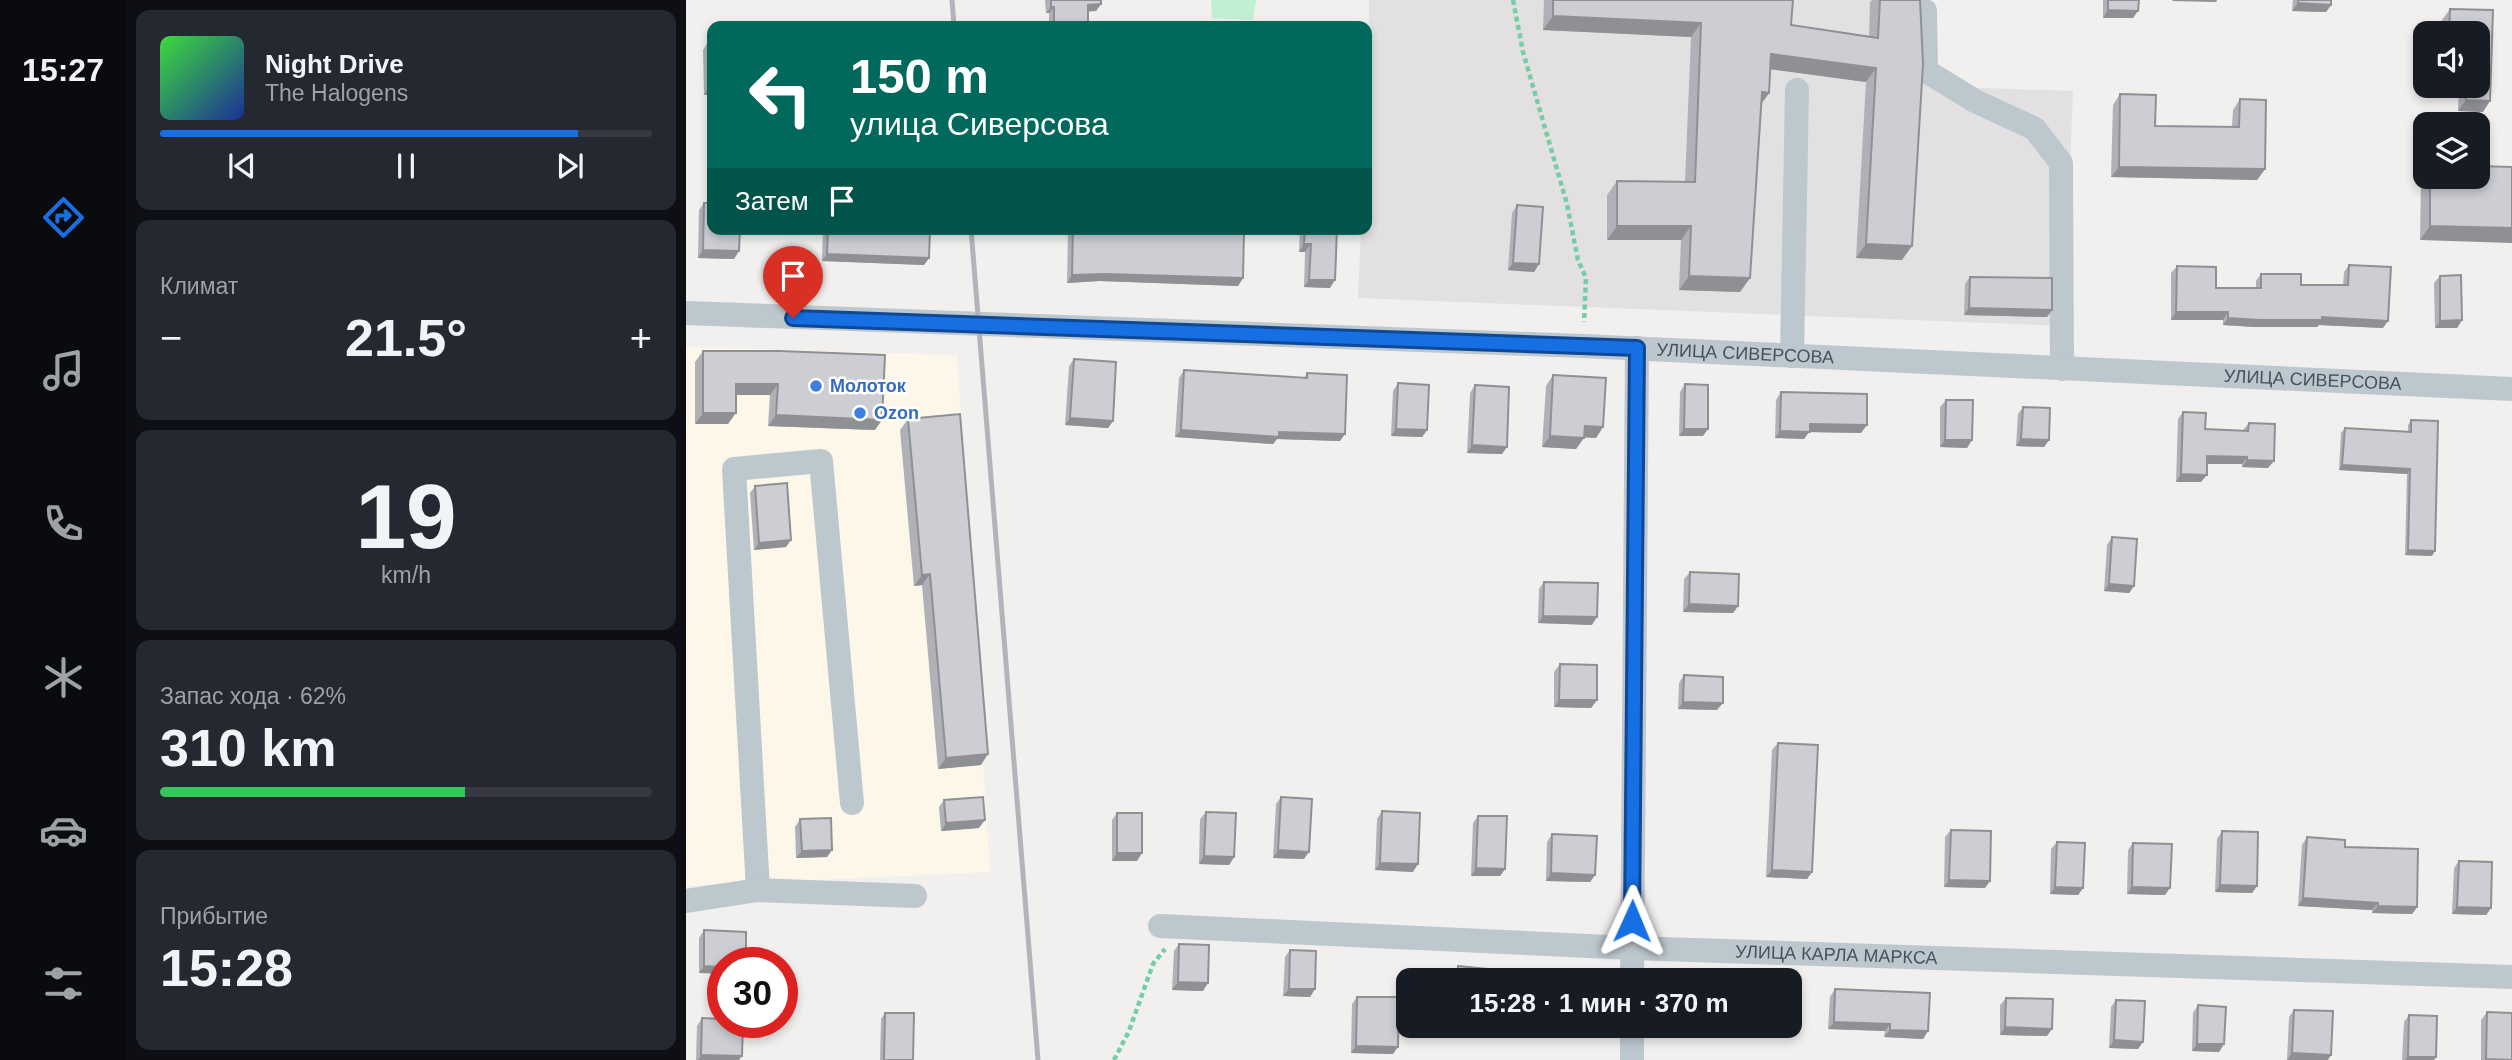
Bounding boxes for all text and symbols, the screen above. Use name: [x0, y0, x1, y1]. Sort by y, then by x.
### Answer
map controls: [2413, 21, 2490, 189]
button: sound: [2413, 21, 2490, 98]
text: Night Drive: [265, 49, 404, 79]
icon: left: [735, 49, 826, 140]
text: 150 m: [850, 49, 989, 103]
text: 15:27: [22, 52, 104, 88]
text: The Halogens: [265, 80, 408, 106]
text: улица Сиверсова: [850, 106, 1109, 142]
button: layers: [2413, 112, 2490, 189]
icon: previous: [223, 147, 261, 185]
icon: pause: [387, 147, 425, 185]
icon: next: [551, 147, 589, 185]
icon: arrive: [823, 182, 861, 220]
text: Затем: [735, 186, 809, 216]
icon: directions: [39, 193, 88, 242]
pin: [763, 246, 823, 318]
icon: arrive: [774, 257, 812, 295]
text: Климат: [160, 273, 238, 299]
text: 21.5°: [345, 309, 467, 367]
text: −: [160, 317, 182, 359]
text: +: [630, 317, 652, 359]
street label: УЛИЦА СИВЕРСОВА: [1656, 339, 1834, 368]
icon: music: [39, 346, 88, 395]
street label: УЛИЦА СИВЕРСОВА: [2223, 366, 2402, 394]
place label: Молоток: [830, 376, 907, 396]
marker: Молоток: [808, 378, 824, 394]
place label: Ozon: [874, 403, 919, 423]
marker: Ozon: [852, 405, 868, 421]
text: 19: [355, 466, 457, 567]
icon: phone: [39, 499, 88, 548]
text: km/h: [381, 562, 431, 588]
icon: climate: [39, 653, 88, 702]
text: Запас хода · 62%: [160, 683, 346, 709]
text: 310 km: [160, 719, 336, 777]
icon: car: [39, 806, 88, 855]
position arrow: [1595, 884, 1669, 958]
text: Прибытие: [160, 903, 268, 929]
text: 15:28: [160, 939, 293, 997]
street label: УЛИЦА КАРЛА МАРКСА: [1735, 941, 1938, 968]
speed limit sign: 30: [707, 947, 798, 1038]
icon: filters: [39, 959, 88, 1008]
text: 15:28 · 1 мин · 370 m: [1469, 988, 1729, 1018]

